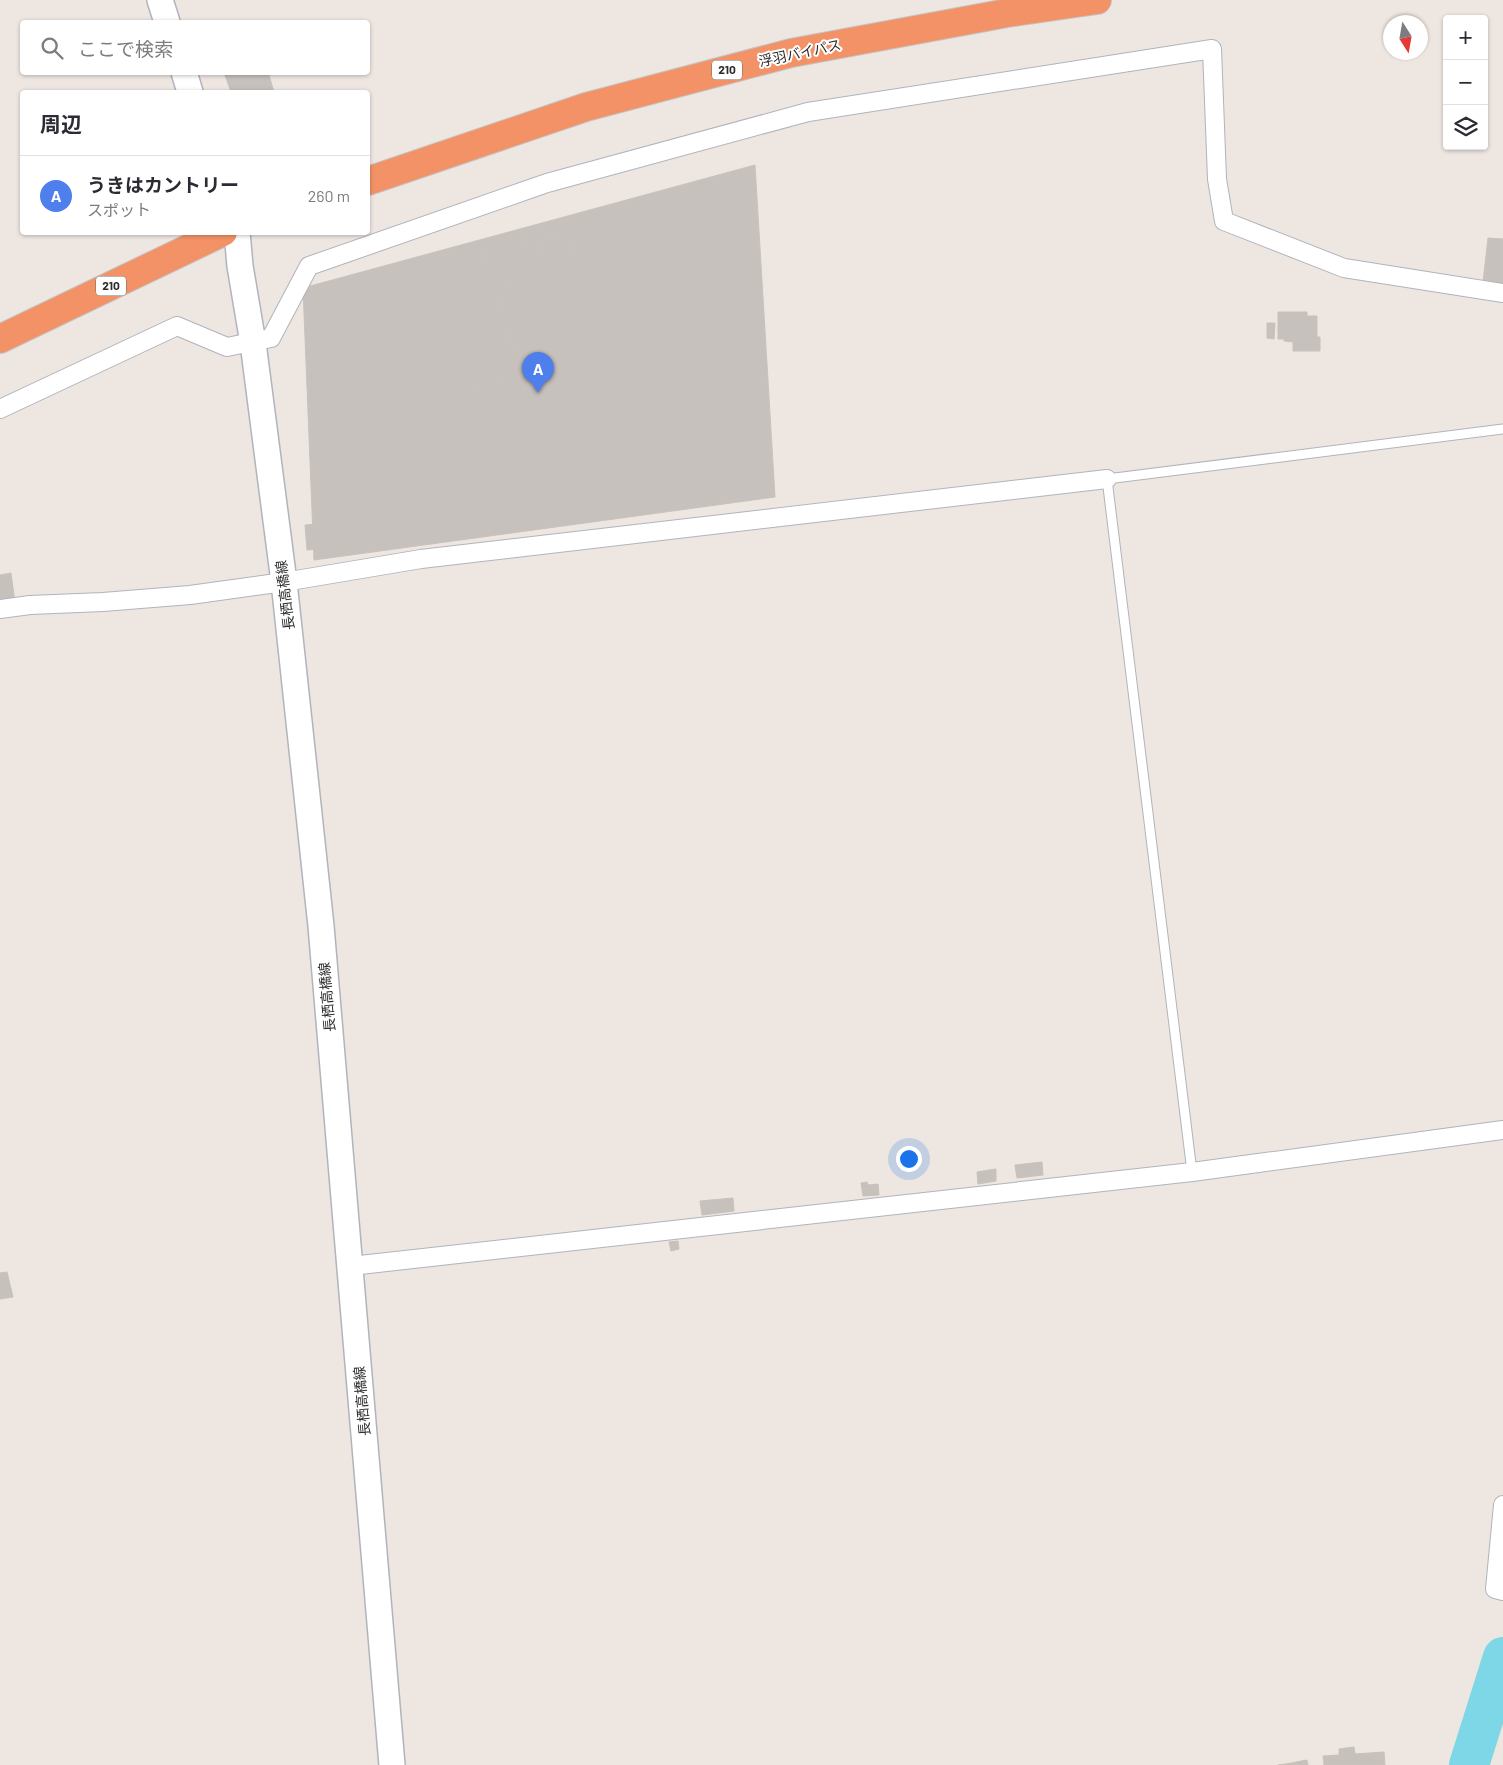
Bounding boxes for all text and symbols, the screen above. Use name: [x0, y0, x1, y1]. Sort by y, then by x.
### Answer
north arrow: [1383, 15, 1428, 60]
map controls: [1443, 15, 1488, 150]
button: +: [1443, 15, 1488, 60]
search box: [20, 20, 370, 75]
icon: search: [38, 34, 66, 62]
street label: 浮羽バイパス: [757, 35, 843, 70]
text: ここで検索: [78, 37, 173, 60]
road number: 210: [712, 60, 742, 80]
button: −: [1443, 60, 1488, 105]
button: layers: [1443, 105, 1488, 150]
text: 周辺: [40, 111, 82, 136]
text: うきはカントリー: [87, 173, 239, 196]
text: A: [51, 186, 61, 205]
text: 260 m: [308, 186, 350, 205]
text: スポット: [87, 200, 151, 219]
road number: 210: [96, 276, 126, 296]
pin: A: [522, 352, 554, 393]
street label: 長栖高橋線: [272, 559, 297, 631]
street label: 長栖高橋線: [315, 961, 338, 1033]
your location: [896, 1146, 922, 1172]
street label: 長栖高橋線: [350, 1365, 373, 1437]

